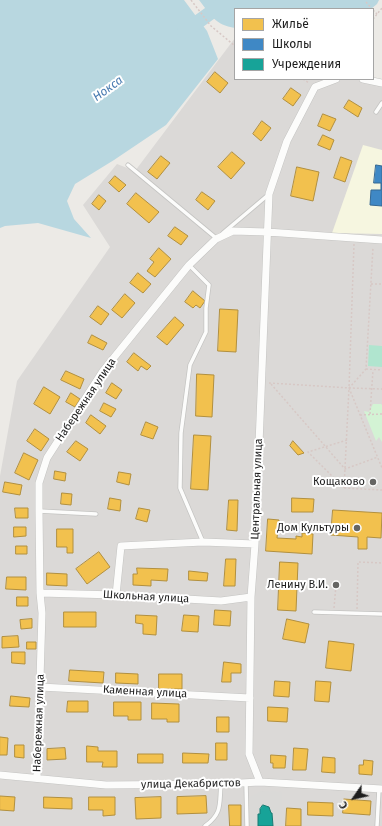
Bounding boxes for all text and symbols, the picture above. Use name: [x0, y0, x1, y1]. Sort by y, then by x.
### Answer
legend: [234, 8, 374, 80]
text: Жильё: [272, 17, 309, 31]
text: Школы: [272, 37, 312, 51]
text: Учреждения: [272, 57, 341, 71]
water label: Нокса: [90, 73, 126, 105]
street label: Набережная улица: [53, 356, 119, 444]
street label: Центральная улица: [249, 438, 265, 540]
place label: Кощаково: [313, 475, 365, 489]
marker: Кощаково: [368, 477, 378, 487]
place label: Дом Культуры: [277, 521, 349, 535]
marker: Дом Культуры: [352, 523, 362, 533]
place label: Ленину В.И.: [267, 578, 328, 592]
marker: Ленину В.И.: [331, 580, 341, 590]
street label: Школьная улица: [103, 588, 189, 606]
street label: Набережная улица: [31, 674, 47, 772]
street label: Каменная улица: [103, 683, 187, 701]
street label: улица Декабристов: [141, 777, 241, 791]
north arrow: [334, 778, 374, 818]
text: С: [336, 799, 351, 811]

